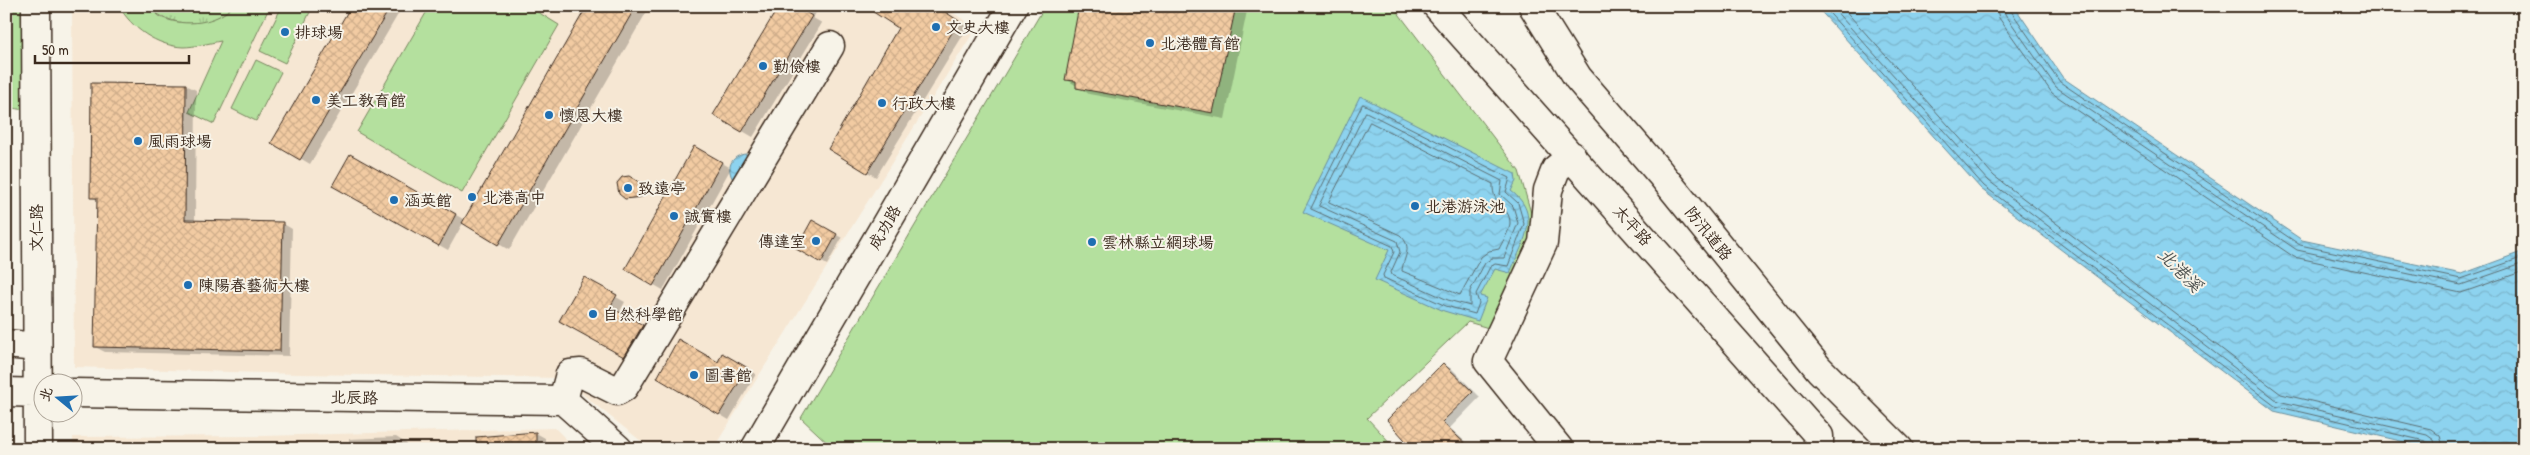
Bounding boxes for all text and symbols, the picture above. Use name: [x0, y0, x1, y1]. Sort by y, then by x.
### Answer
place label: 文史大樓: [946, 16, 1010, 38]
place label: 排球場: [295, 21, 343, 43]
marker: 文史大樓: [930, 21, 942, 33]
marker: 排球場: [279, 26, 291, 38]
scale bar: [35, 32, 189, 64]
place label: 北港體育館: [1160, 32, 1240, 54]
marker: 北港體育館: [1144, 37, 1156, 49]
text: 50 m: [42, 39, 69, 60]
place label: 勤儉樓: [773, 55, 821, 77]
marker: 勤儉樓: [757, 60, 769, 72]
place label: 美工教育館: [326, 89, 406, 111]
place label: 行政大樓: [892, 92, 956, 114]
marker: 美工教育館: [310, 94, 322, 106]
marker: 行政大樓: [876, 97, 888, 109]
place label: 懷恩大樓: [559, 104, 623, 126]
marker: 懷恩大樓: [543, 109, 555, 121]
place label: 風雨球場: [148, 130, 212, 152]
marker: 風雨球場: [132, 135, 144, 147]
place label: 致遠亭: [638, 177, 686, 199]
marker: 致遠亭: [622, 182, 634, 194]
place label: 北港高中: [482, 186, 546, 208]
place label: 涵英館: [404, 189, 452, 211]
marker: 北港高中: [466, 191, 478, 203]
marker: 涵英館: [388, 194, 400, 206]
place label: 北港游泳池: [1425, 195, 1505, 217]
marker: 北港游泳池: [1409, 200, 1421, 212]
street label: 太平路: [1609, 200, 1657, 250]
street label: 成功路: [862, 201, 906, 253]
street label: 防汛道路: [1680, 201, 1738, 265]
street label: 文仁路: [25, 204, 47, 252]
place label: 誠實樓: [684, 205, 732, 227]
marker: 誠實樓: [668, 210, 680, 222]
place label: 傳達室: [758, 230, 806, 252]
place label: 雲林縣立網球場: [1102, 231, 1214, 253]
marker: 傳達室: [810, 235, 822, 247]
marker: 雲林縣立網球場: [1086, 236, 1098, 248]
water label: 北港溪: [2152, 242, 2209, 298]
place label: 陳陽春藝術大樓: [198, 274, 310, 296]
marker: 陳陽春藝術大樓: [182, 279, 194, 291]
place label: 自然科學館: [603, 303, 683, 325]
marker: 自然科學館: [587, 308, 599, 320]
place label: 圖書館: [704, 364, 752, 386]
marker: 圖書館: [688, 369, 700, 381]
north arrow: [32, 372, 82, 422]
text: 北: [34, 384, 56, 403]
street label: 北辰路: [330, 386, 378, 408]

